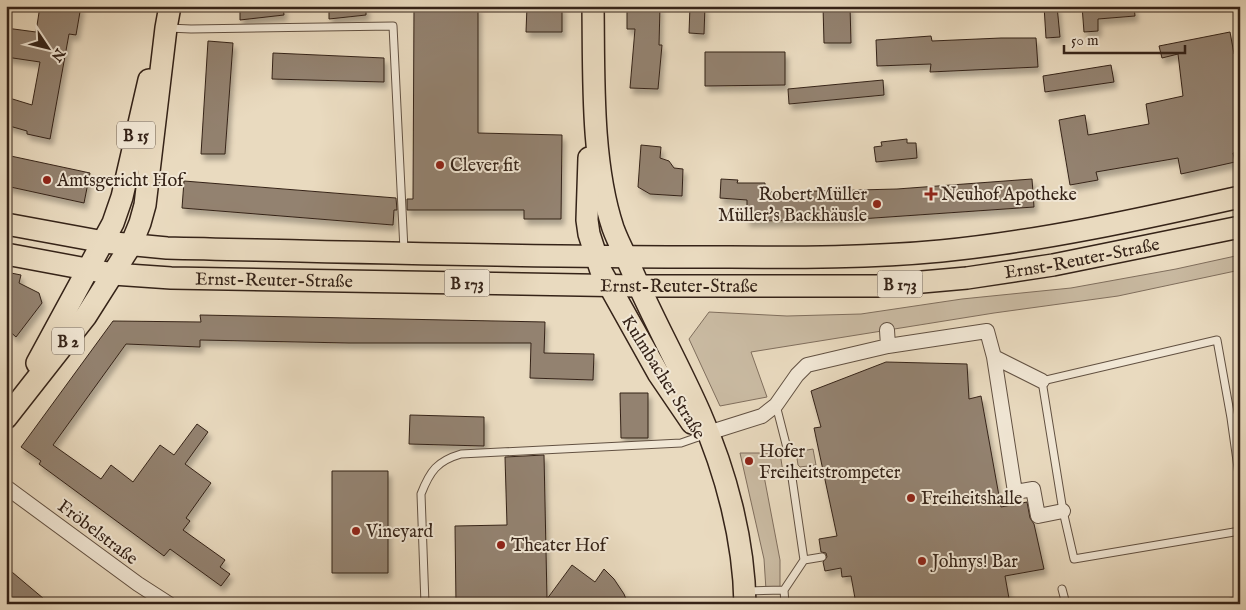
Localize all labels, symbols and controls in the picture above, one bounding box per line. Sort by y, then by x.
north arrow [22,22,72,72]
scale bar [1064,22,1185,54]
text: 50 m [1071,31,1099,50]
text: N [47,44,69,65]
road number: B 15 [117,122,155,148]
place label: Clever fit [450,155,519,178]
marker: Clever fit [434,159,446,171]
place label: Amtsgericht Hof [56,170,187,193]
marker: Amtsgericht Hof [41,174,53,186]
place label: Robert Müller Müller's Backhäusle [718,184,867,228]
place label: Neuhof Apotheke [941,184,1077,207]
marker: Neuhof Apotheke [925,188,937,200]
marker: Robert Müller Müller's Backhäusle [871,198,883,210]
street label: Ernst-Reuter-Straße [1003,234,1162,285]
street label: Ernst-Reuter-Straße [195,268,353,294]
road number: B 173 [444,270,490,296]
road number: B 173 [878,270,922,298]
street label: Ernst-Reuter-Straße [600,275,758,299]
street label: Kulmbacher Straße [615,312,710,444]
road number: B 2 [52,328,84,354]
place label: Hofer Freiheitstrompeter [759,441,901,485]
marker: Hofer Freiheitstrompeter [743,455,755,467]
place label: Freiheitshalle [921,488,1022,511]
marker: Freiheitshalle [905,492,917,504]
street label: Fröbelstraße [52,495,142,571]
place label: Vineyard [365,521,434,544]
marker: Vineyard [350,525,362,537]
place label: Theater Hof [511,535,610,558]
marker: Theater Hof [495,539,507,551]
place label: Johnys! Bar [930,551,1018,574]
marker: Johnys! Bar [916,555,928,567]

